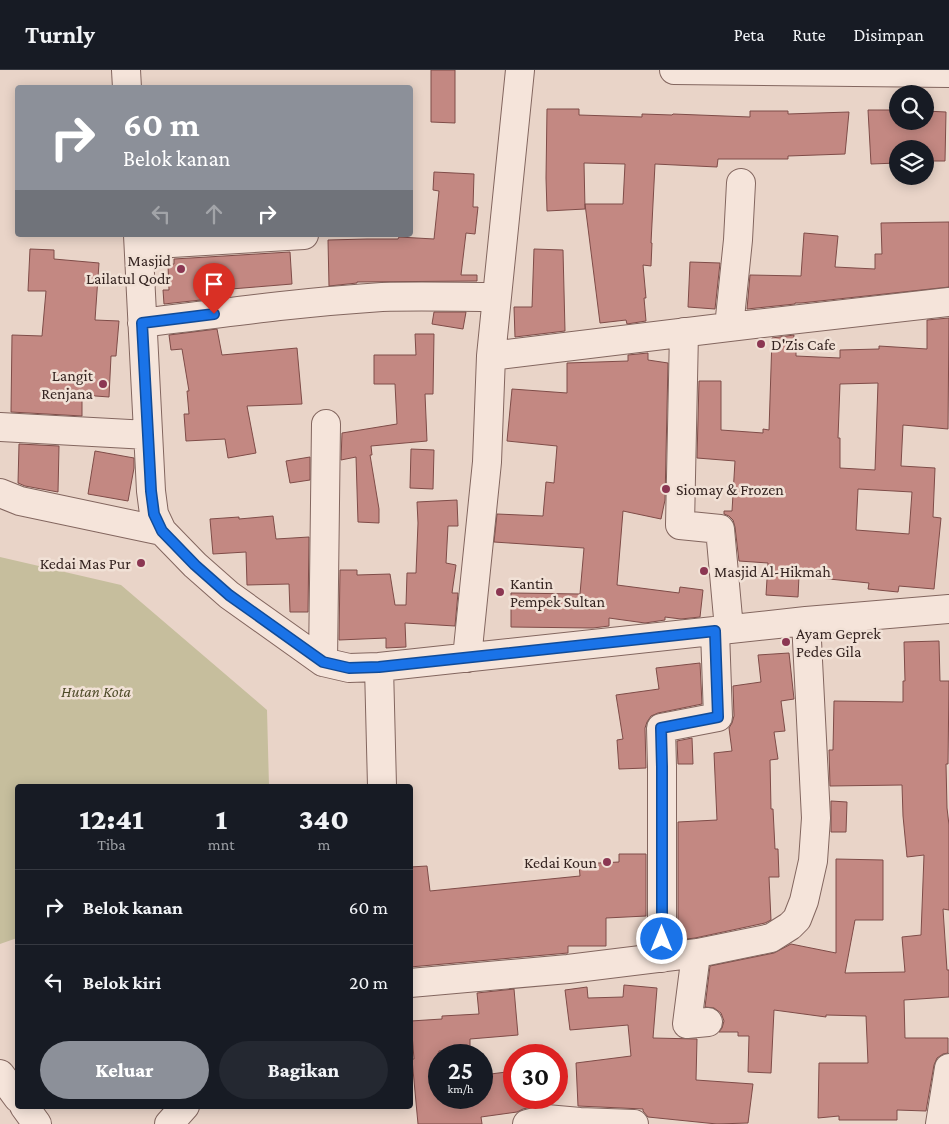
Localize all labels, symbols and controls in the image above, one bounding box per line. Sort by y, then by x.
text: Turnly [25,21,95,48]
text: Peta [734,25,765,45]
text: Rute [793,25,826,45]
text: Disimpan [854,25,924,45]
map controls [889,85,934,185]
button: search [889,85,934,130]
icon: right [40,105,105,170]
text: 60 m [123,105,200,144]
button: layers [889,140,934,185]
text: Belok kanan [123,146,230,171]
icon: left [147,200,175,228]
icon: ahead [200,200,228,228]
icon: right [253,200,281,228]
place label: Masjid Lailatul Qodr [86,252,172,287]
marker: Masjid Lailatul Qodr [175,263,187,275]
pin [193,263,235,314]
icon: arrive [200,270,228,298]
place label: D'Zis Cafe [771,336,836,353]
marker: D'Zis Cafe [755,338,767,350]
place label: Langit Renjana [41,367,94,403]
marker: Langit Renjana [97,378,109,390]
place label: Siomay & Frozen [676,481,784,499]
marker: Siomay & Frozen [660,483,672,495]
place label: Kedai Mas Pur [40,555,131,572]
marker: Kedai Mas Pur [135,557,147,569]
place label: Masjid Al-Hikmah [714,563,831,581]
marker: Masjid Al-Hikmah [698,565,710,577]
place label: Kantin Pempek Sultan [510,575,605,611]
marker: Kantin Pempek Sultan [494,586,506,598]
place label: Ayam Geprek Pedes Gila [796,625,881,660]
marker: Ayam Geprek Pedes Gila [780,636,792,648]
park label: Hutan Kota [61,683,131,700]
text: 12:41 [79,802,144,835]
text: 1 [215,802,227,835]
text: 340 [299,802,349,835]
text: Tiba [97,836,126,853]
text: mnt [208,836,235,853]
text: m [317,836,330,853]
place label: Kedai Koun [524,854,597,871]
marker: Kedai Koun [601,856,613,868]
icon: right [40,893,68,921]
text: Belok kanan [83,897,183,918]
text: 60 m [349,897,388,918]
position arrow [635,912,687,964]
icon: left [40,968,68,996]
text: Belok kiri [83,972,161,993]
text: 20 m [349,972,388,993]
button: Keluar [40,1041,209,1099]
button: Bagikan [219,1041,388,1099]
speed limit sign: 30 [503,1044,568,1109]
text: 25 [448,1057,473,1084]
text: km/h [448,1082,473,1096]

